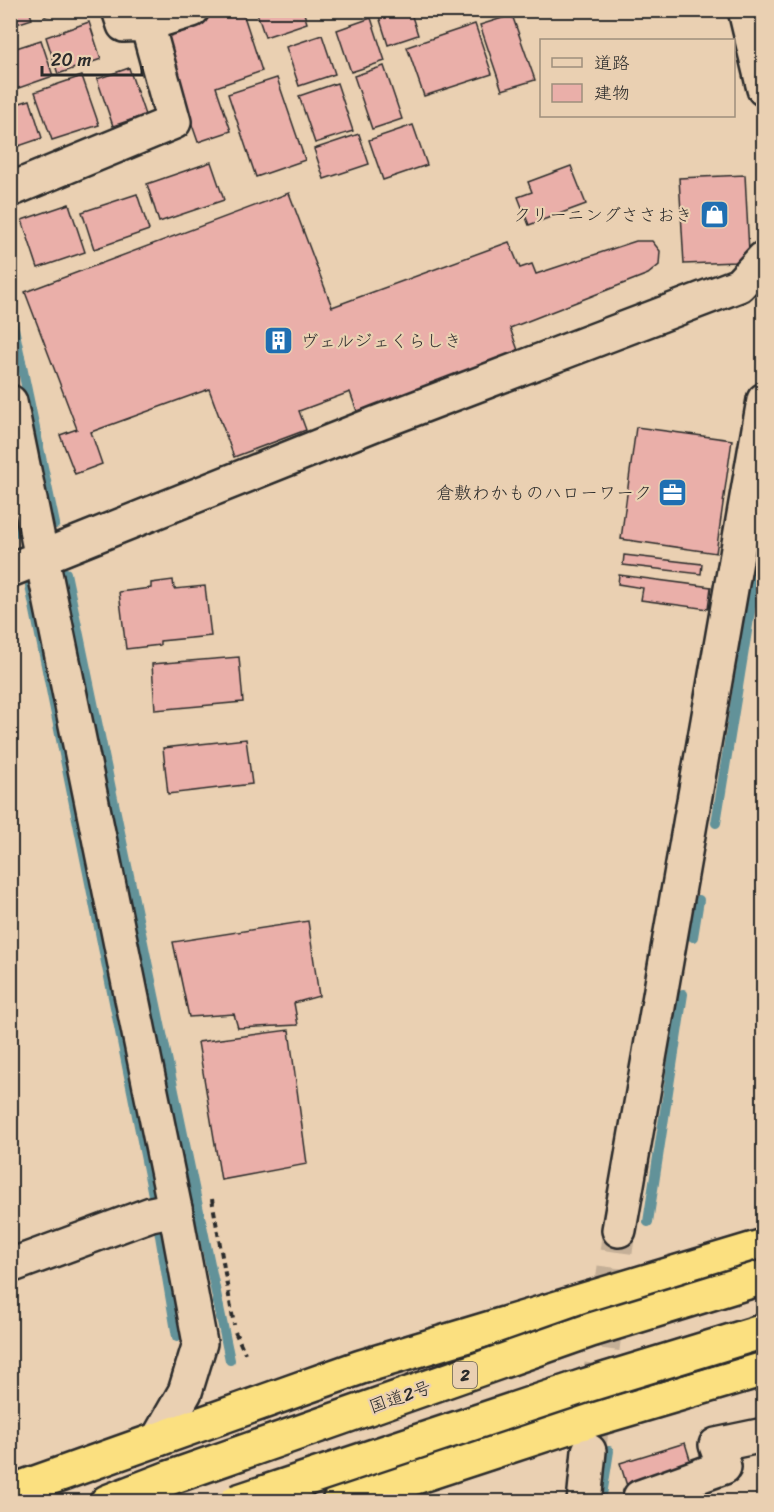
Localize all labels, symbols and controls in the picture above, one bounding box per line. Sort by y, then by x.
scale bar [42,39,142,77]
legend [540,39,735,117]
text: 20 m [51,44,91,76]
text: 道路 [594,47,630,79]
text: 建物 [594,77,630,109]
place label: クリーニングささおき [513,199,693,231]
shop icon: クリーニングささおき [698,199,730,231]
building icon: ヴェルジェくらしき [263,325,295,357]
place label: ヴェルジェくらしき [300,325,462,357]
place label: 倉敷わかものハローワーク [436,477,652,509]
office icon: 倉敷わかものハローワーク [657,477,689,509]
road number: 2 [453,1362,477,1388]
street label: 国道2号 [364,1371,436,1423]

